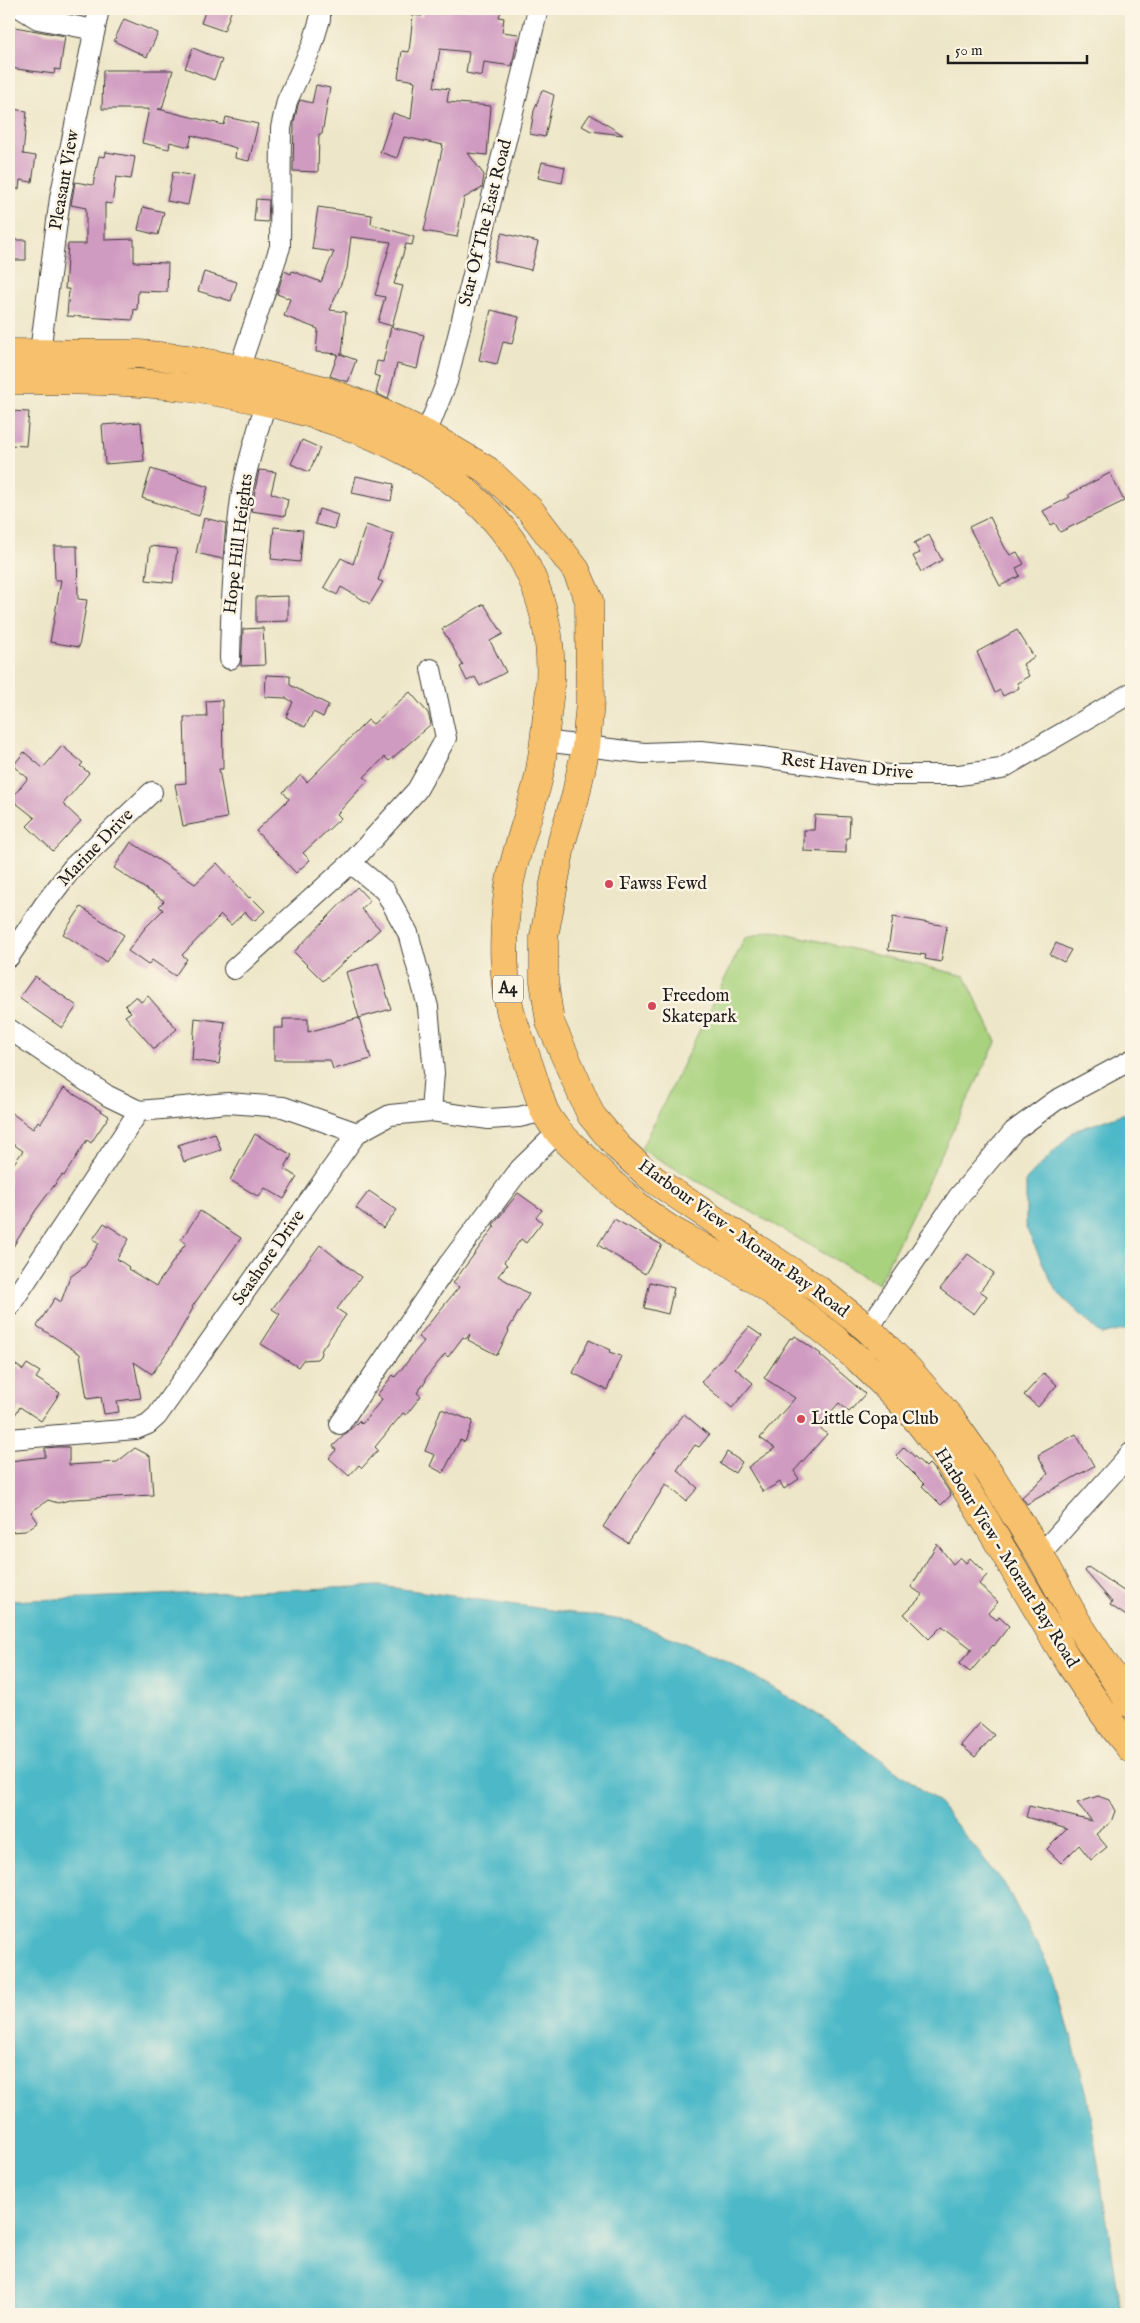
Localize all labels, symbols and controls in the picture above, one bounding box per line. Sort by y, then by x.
scale bar [948,32,1086,64]
text: 50 m [955,41,983,60]
street label: Pleasant View [45,127,85,232]
street label: Star Of The East Road [454,137,518,309]
street label: Hope Hill Heights [219,473,259,615]
street label: Rest Haven Drive [780,749,914,785]
street label: Marine Drive [53,804,139,892]
place label: Fawss Fewd [619,873,707,896]
marker: Fawss Fewd [603,878,615,890]
road number: A4 [493,976,523,1002]
place label: Freedom Skatepark [662,985,737,1029]
marker: Freedom Skatepark [646,1000,658,1012]
street label: Harbour View - Morant Bay Road [633,1155,853,1324]
street label: Seashore Drive [228,1206,310,1310]
place label: Little Copa Club [811,1408,939,1431]
marker: Little Copa Club [795,1413,807,1425]
street label: Harbour View - Morant Bay Road [929,1444,1084,1673]

